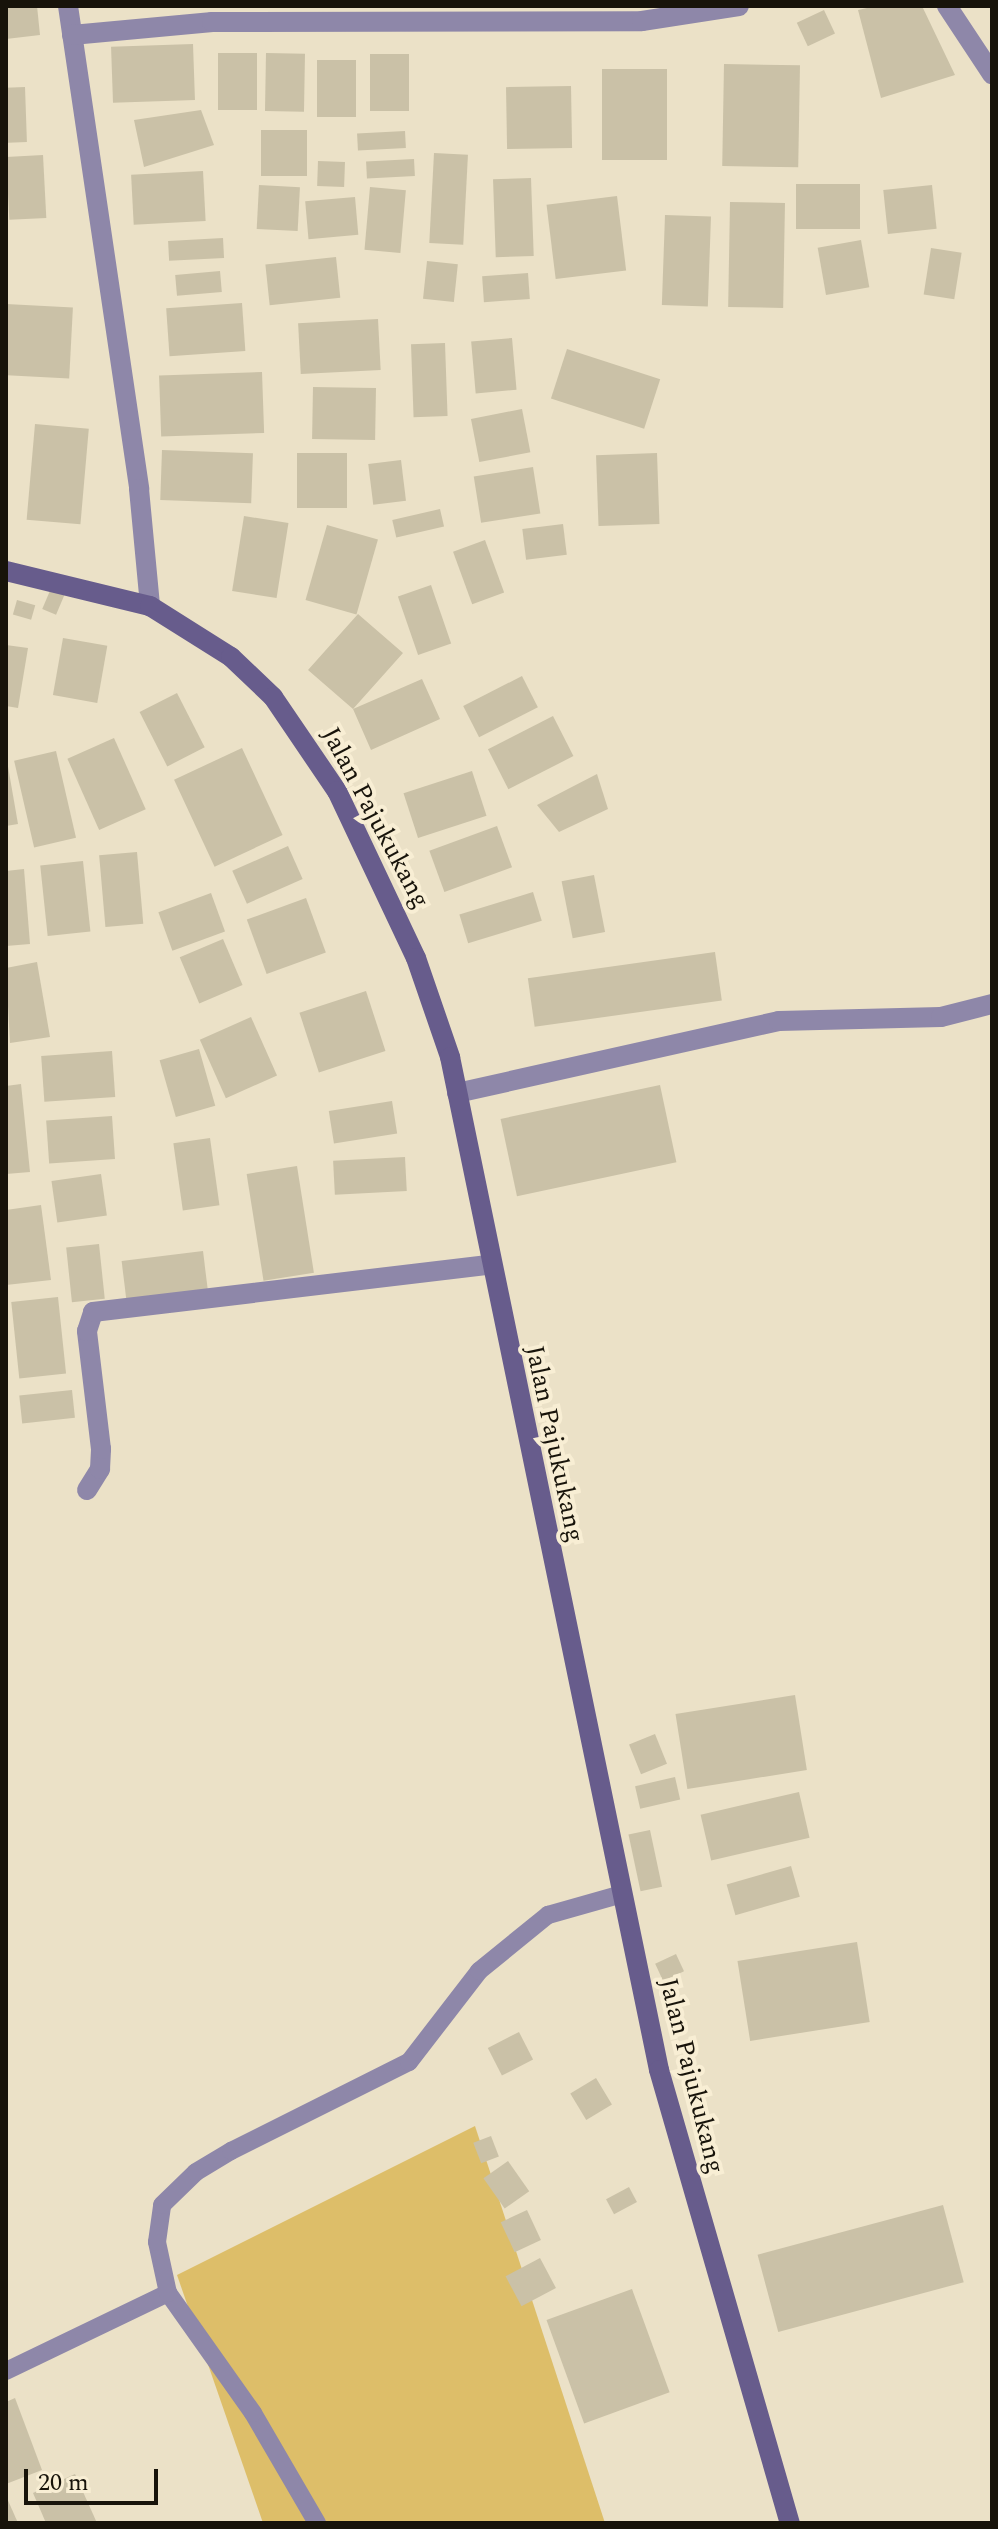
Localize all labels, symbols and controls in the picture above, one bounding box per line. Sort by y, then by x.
street label: Jalan Pajukukang [314,722,436,914]
street label: Jalan Pajukukang [518,1343,590,1545]
street label: Jalan Pajukukang [652,1975,730,2177]
scale bar [28,2453,162,2503]
text: 20 m [38,2465,89,2501]

